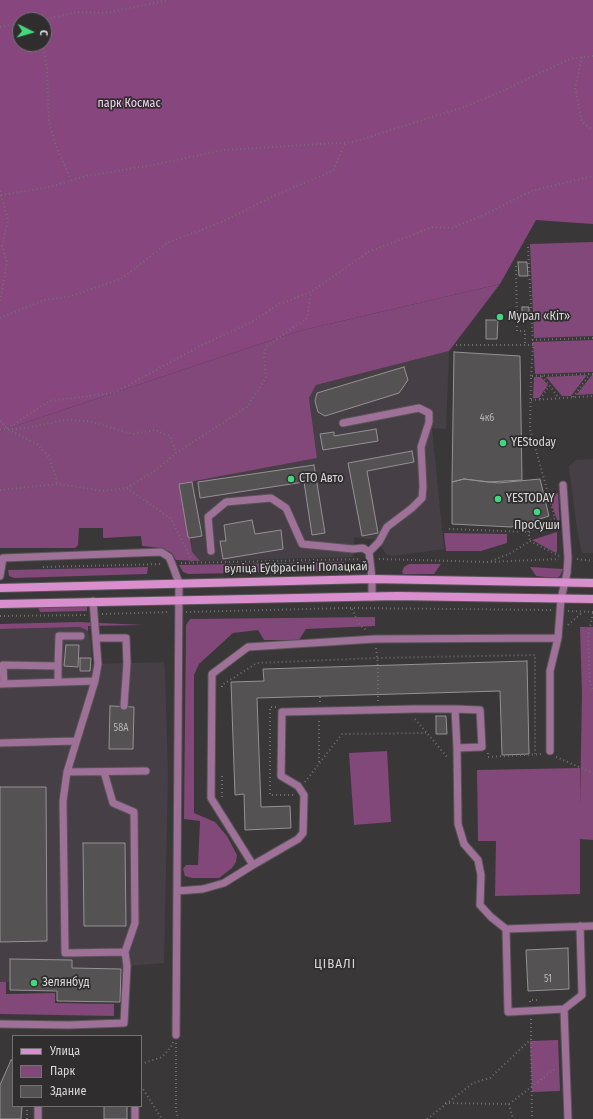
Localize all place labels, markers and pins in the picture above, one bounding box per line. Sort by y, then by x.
place label: Мурал «Кіт» [508,310,570,324]
marker: Мурал «Кіт» [495,312,505,322]
place label: YEStoday [511,436,556,450]
marker: YEStoday [498,438,508,448]
place label: СТО Авто [299,472,343,486]
marker: СТО Авто [286,474,296,484]
place label: YESTODAY [506,492,554,506]
marker: YESTODAY [493,494,503,504]
marker: ПроСуши [532,507,542,517]
place label: ПроСуши [514,519,560,533]
place label: Зелянбуд [42,976,89,990]
marker: Зелянбуд [29,978,39,988]

